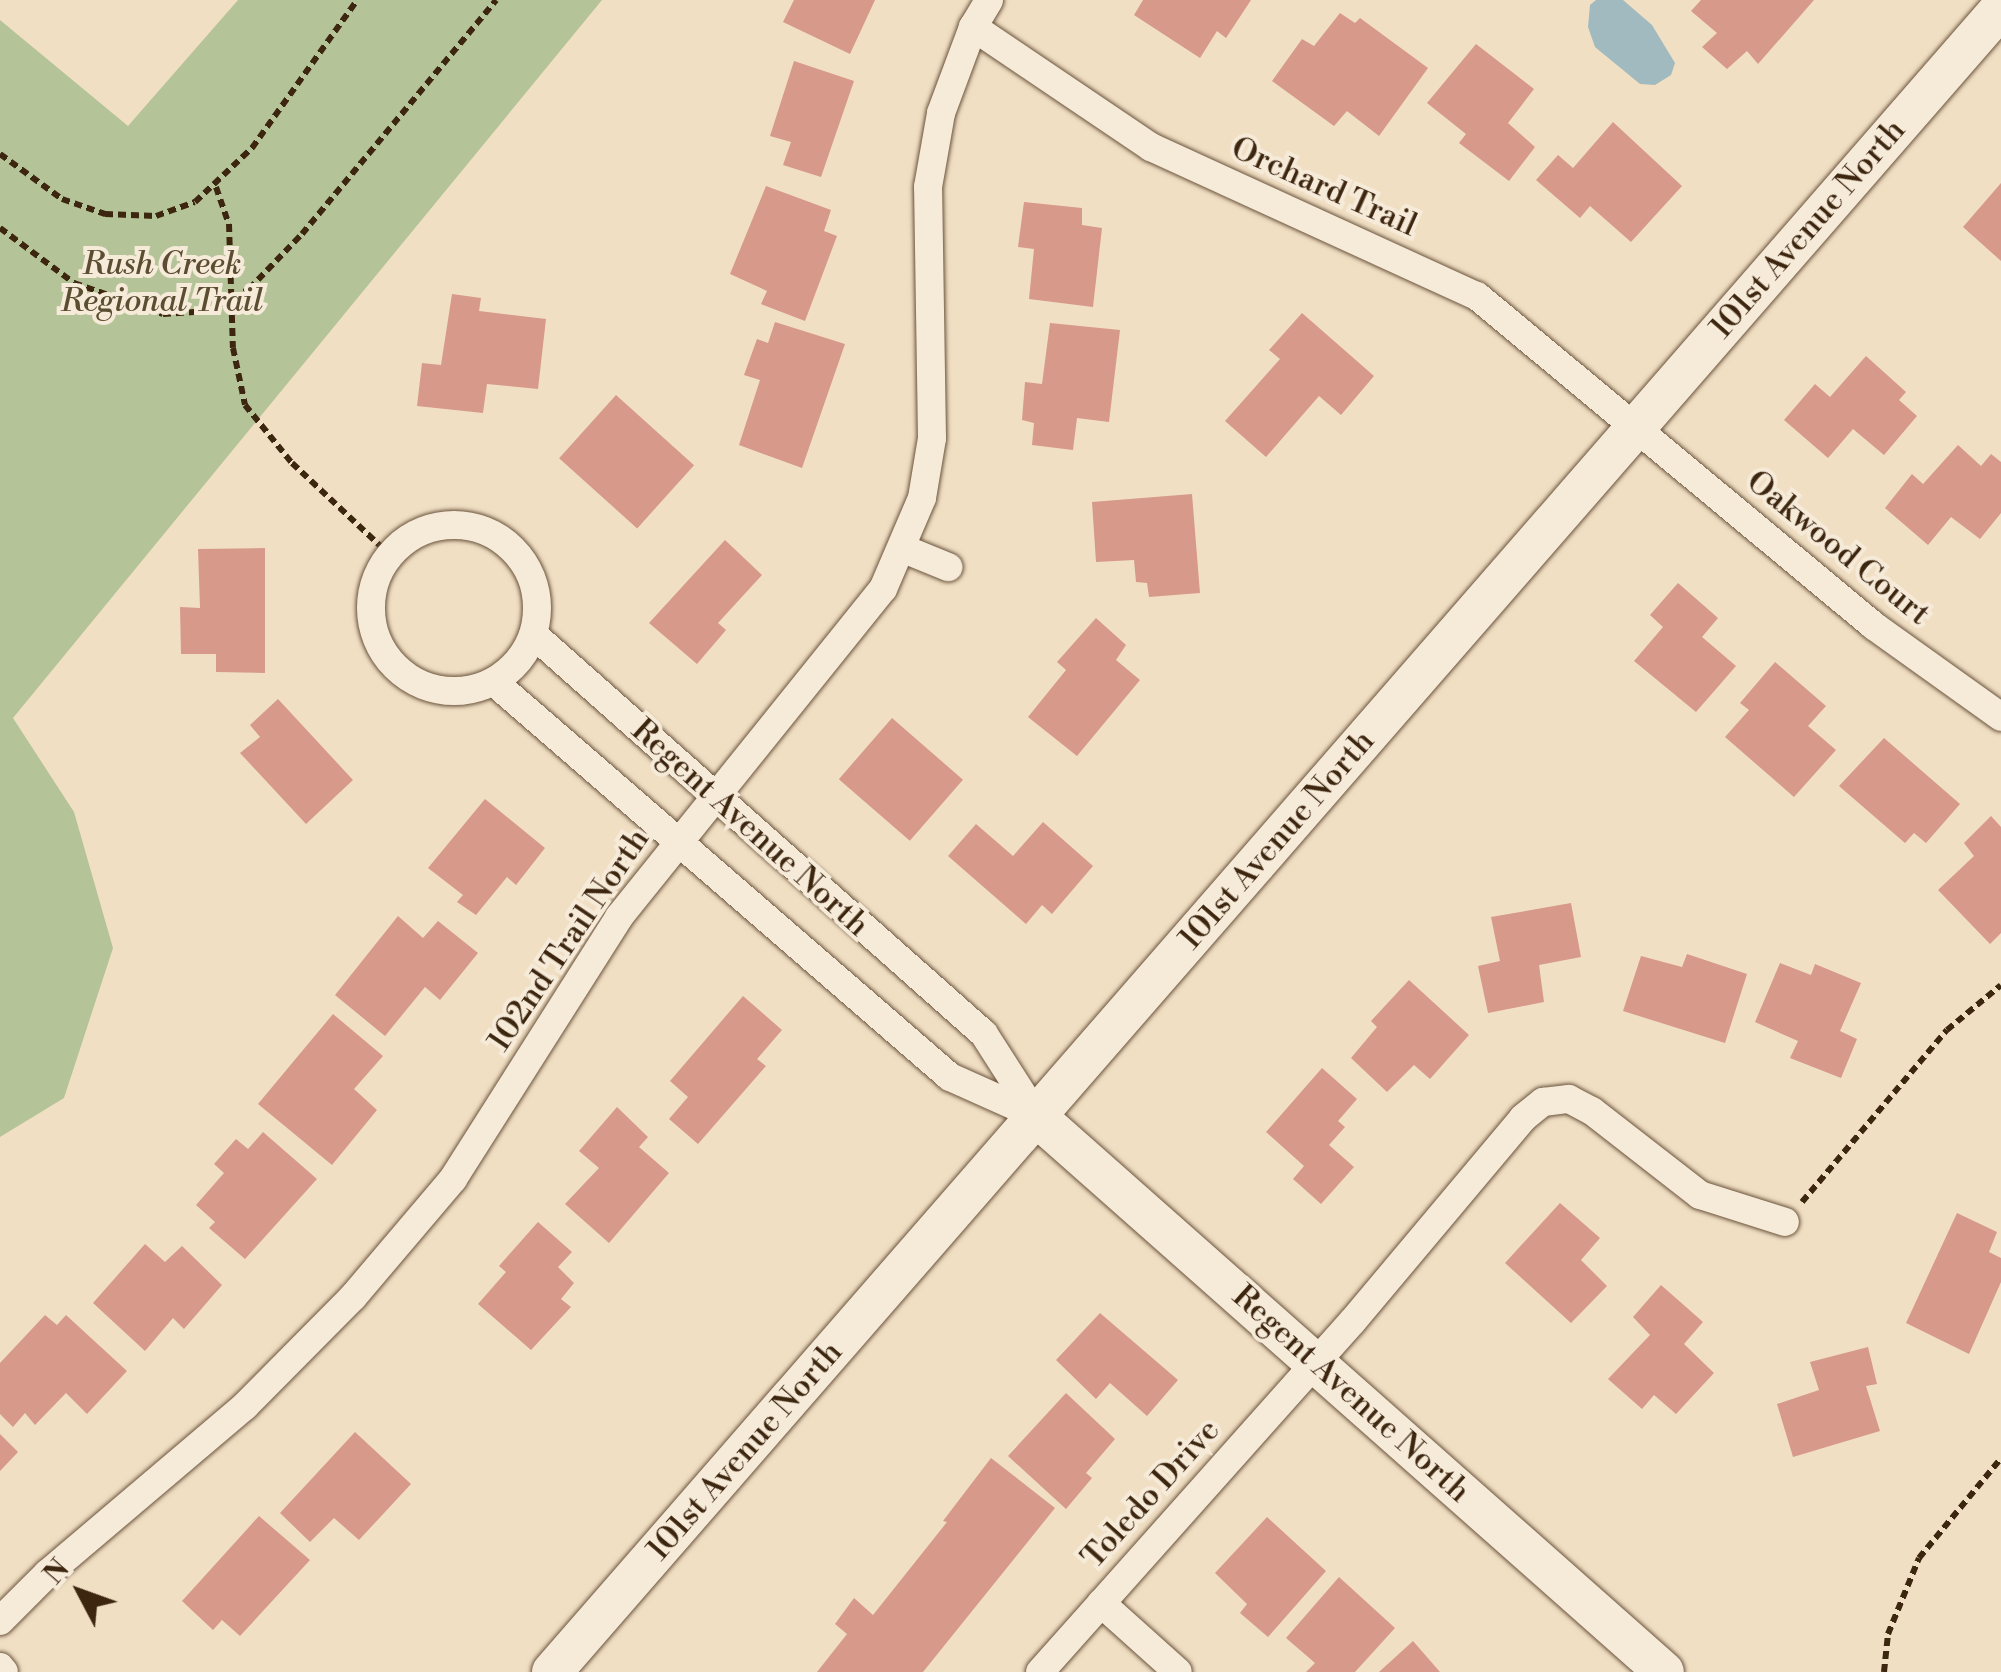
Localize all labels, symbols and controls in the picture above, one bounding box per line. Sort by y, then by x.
street label: 101st Avenue North [1702,112,1914,346]
street label: Orchard Trail [1225,129,1423,245]
park label: Rush Creek Regional Trail [61,246,263,321]
street label: Oakwood Court [1739,462,1937,634]
street label: Regent Avenue North [623,711,877,945]
street label: 101st Avenue North [1171,723,1383,957]
street label: 102nd Trail North [480,821,658,1059]
street label: Regent Avenue North [1224,1277,1478,1511]
street label: 101st Avenue North [639,1334,851,1568]
street label: Toledo Drive [1074,1411,1228,1577]
north arrow [30,1542,130,1642]
text: N [37,1552,77,1592]

